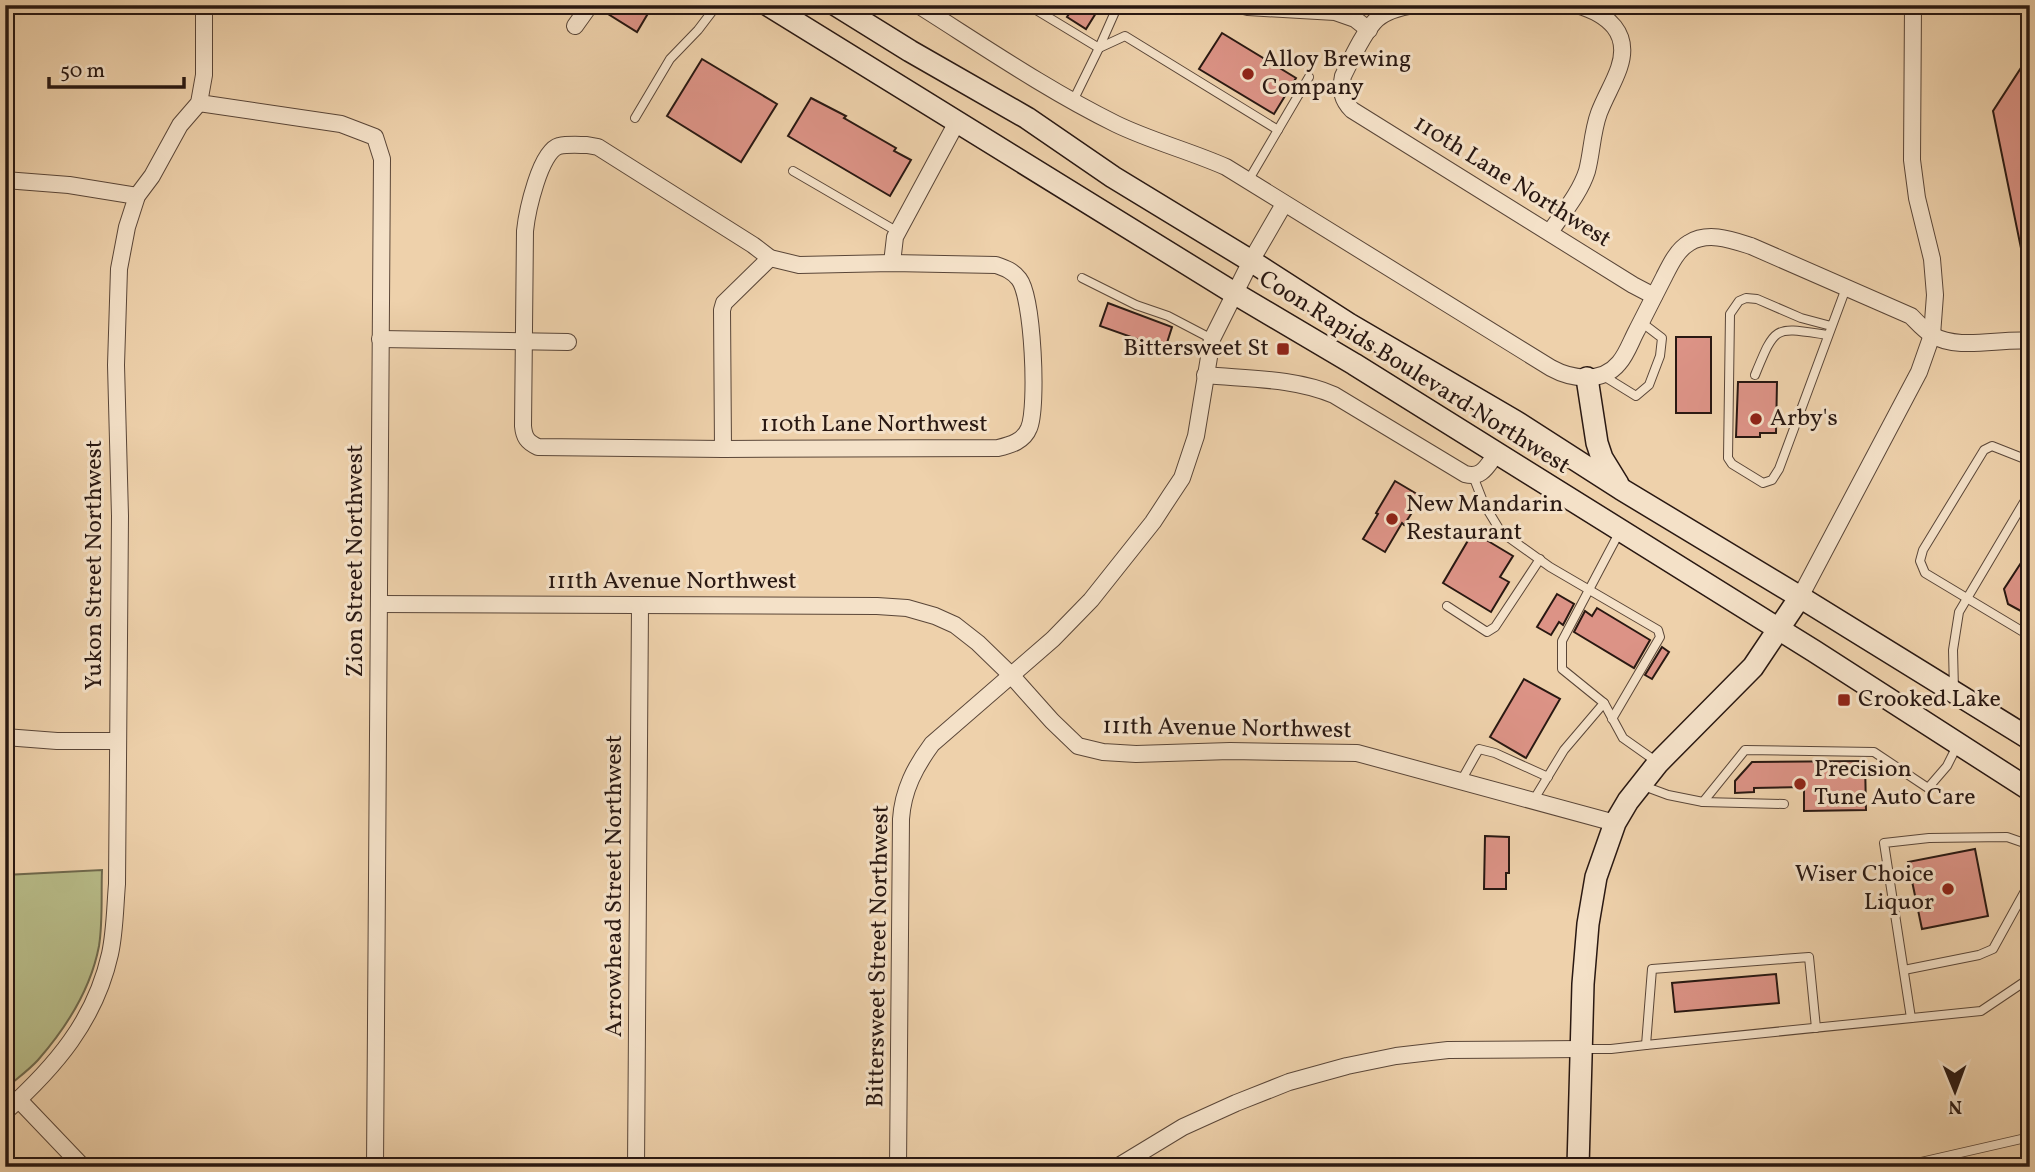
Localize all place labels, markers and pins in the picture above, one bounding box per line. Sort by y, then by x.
place label: Alloy Brewing Company [1262,43,1411,105]
marker: Alloy Brewing Company [1240,66,1256,82]
place label: Bittersweet St [1123,332,1269,366]
marker: Bittersweet St [1275,341,1291,357]
place label: Arby's [1770,402,1838,436]
marker: Arby's [1748,411,1764,427]
place label: New Mandarin Restaurant [1406,488,1563,550]
marker: New Mandarin Restaurant [1384,511,1400,527]
place label: Crooked Lake [1858,683,2001,717]
marker: Crooked Lake [1836,692,1852,708]
place label: Precision Tune Auto Care [1814,753,1976,815]
marker: Precision Tune Auto Care [1792,776,1808,792]
place label: Wiser Choice Liquor [1795,858,1934,920]
marker: Wiser Choice Liquor [1940,881,1956,897]

